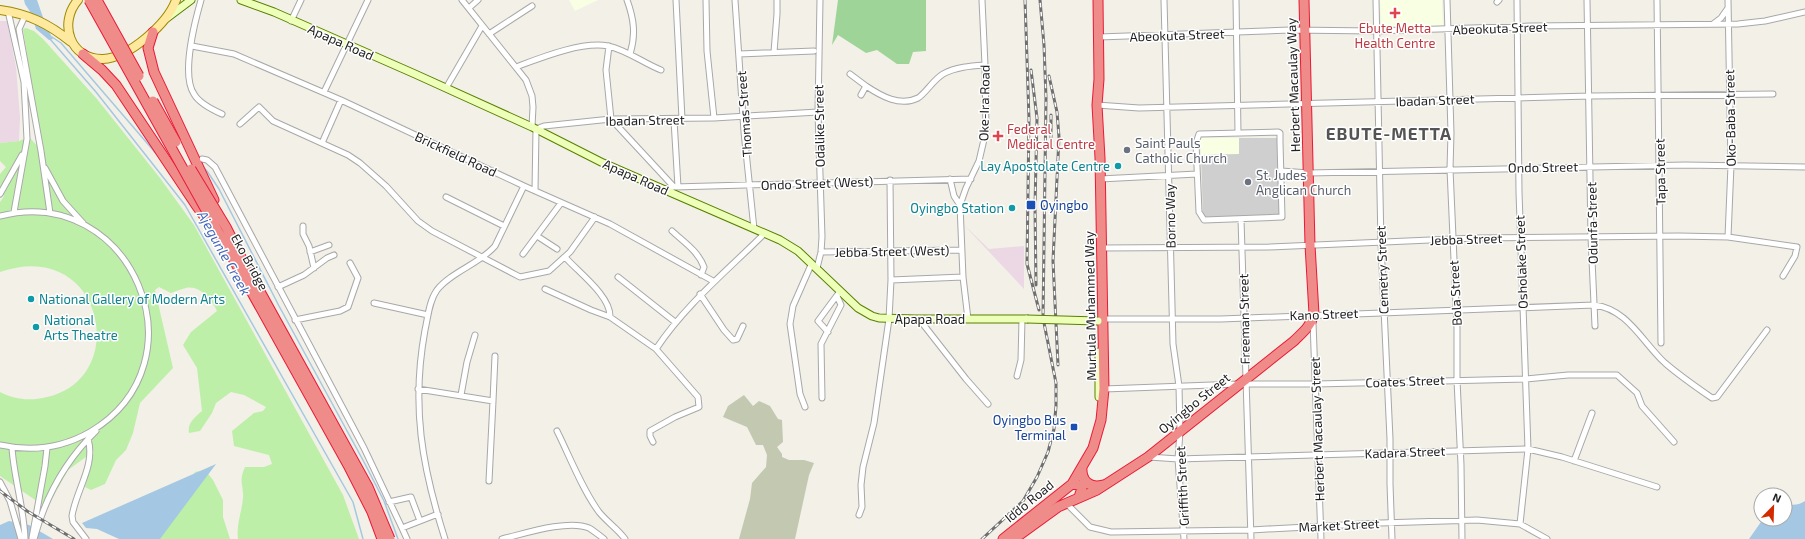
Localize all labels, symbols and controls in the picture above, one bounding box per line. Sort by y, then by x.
marker: Ebute Metta Health Centre [1389,7,1401,19]
street label: Herbert Macaulay Way [1283,18,1303,152]
street label: Abeokuta Street [1452,18,1548,38]
street label: Apapa Road [306,20,376,64]
place label: Ebute Metta Health Centre [1355,20,1435,51]
street label: Abeokuta Street [1129,25,1225,45]
street label: Oke-Ira Road [975,65,993,141]
street label: Oko-Baba Street [1721,69,1739,167]
street label: Thomas Street [733,70,755,158]
street label: Odalike Street [810,84,828,168]
street label: Ibadan Street [1395,91,1475,109]
street label: Ibadan Street [605,111,685,129]
place label: Federal Medical Centre [1007,121,1095,152]
district label: EBUTE-METTA [1326,123,1452,143]
street label: Brickfield Road [413,128,499,180]
marker: Federal Medical Centre [992,130,1004,142]
place label: Saint Pauls Catholic Church [1135,135,1227,166]
street label: Tapa Street [1651,138,1669,206]
marker: Saint Pauls Catholic Church [1122,145,1132,155]
street label: Apapa Road [601,155,671,199]
place label: Lay Apostolate Centre [980,158,1110,174]
street label: Ondo Street [1508,158,1578,176]
marker: Lay Apostolate Centre [1113,161,1123,171]
place label: St. Judes Anglican Church [1256,167,1351,198]
street label: Ondo Street (West) [760,173,874,193]
marker: St. Judes Anglican Church [1243,177,1253,187]
street label: Odunfa Street [1583,182,1601,264]
street label: Borno Way [1161,183,1179,248]
place label: Oyingbo [1040,197,1088,213]
marker: Oyingbo [1025,199,1037,211]
place label: Oyingbo Station [910,200,1004,216]
marker: Oyingbo Station [1007,203,1017,213]
water label: Ajegunle Creek [194,207,255,298]
street label: Osholake Street [1511,215,1531,309]
street label: Cemetry Street [1372,225,1392,315]
street label: Jebba Street [1430,230,1502,248]
street label: Eko Bridge [228,231,272,293]
street label: Murtula Muhammed Way [1081,231,1099,381]
street label: Jebba Street (West) [834,242,950,260]
street label: Bola Street [1445,260,1465,326]
street label: Freeman Street [1235,273,1253,365]
place label: National Gallery of Modern Arts [39,291,225,307]
marker: National Gallery of Modern Arts [26,294,36,304]
street label: Kano Street [1289,305,1359,323]
street label: Apapa Road [895,311,965,327]
place label: National Arts Theatre [44,312,118,343]
marker: National Arts Theatre [31,322,41,332]
street label: Herbert Macaulay Street [1306,357,1328,501]
street label: Oyingbo Street [1155,369,1233,437]
street label: Coates Street [1365,372,1445,390]
place label: Oyingbo Bus Terminal [993,412,1066,443]
marker: Oyingbo Bus Terminal [1069,422,1079,432]
street label: Kadara Street [1364,443,1446,461]
street label: Griffith Street [1172,445,1192,526]
street label: Iddo Road [1001,476,1057,526]
north arrow [1753,487,1793,527]
text: N [1771,490,1783,505]
street label: Market Street [1298,515,1380,535]

